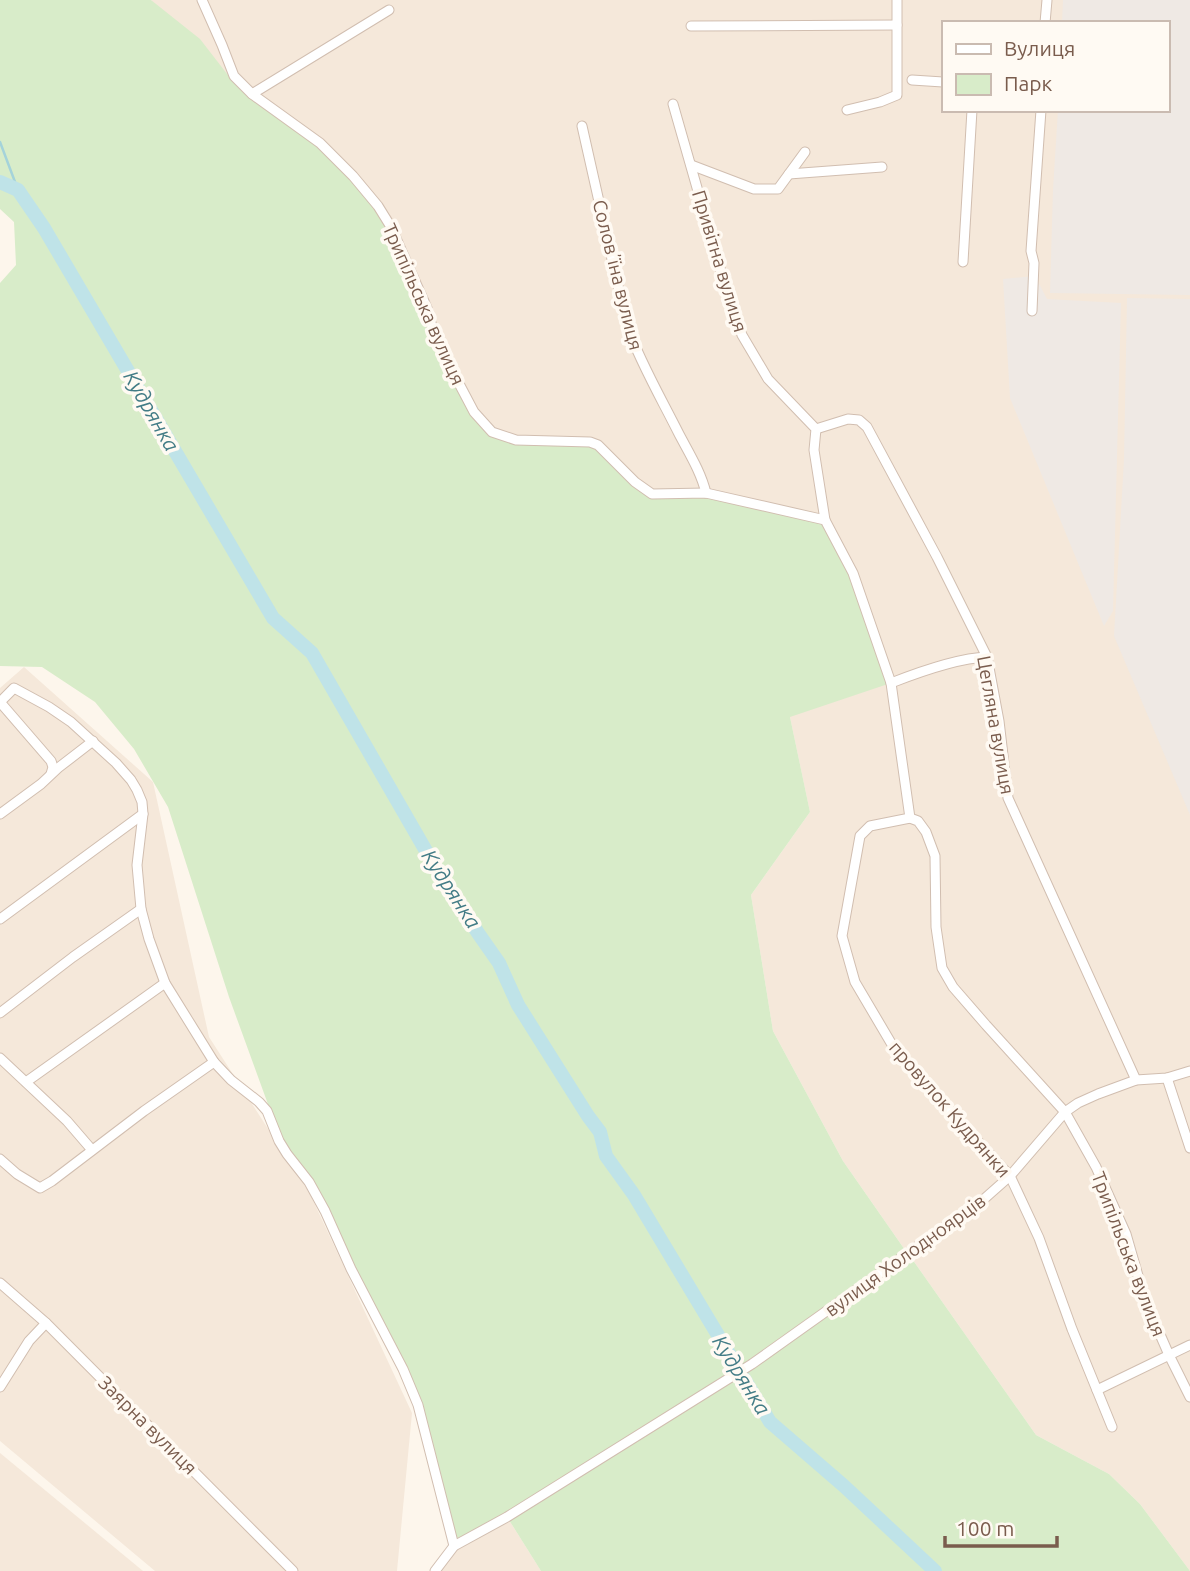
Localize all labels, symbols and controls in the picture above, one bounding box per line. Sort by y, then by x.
legend [942,21,1169,112]
text: Вулиця [1004,36,1075,60]
text: Парк [1004,71,1053,95]
street label: Привітна вулиця [688,187,752,335]
street label: Соловʼїна вулиця [589,197,647,353]
street label: Трипільська вулиця [378,220,470,388]
water label: Кудрянка [119,366,185,455]
street label: Цегляна вулиця [973,654,1019,796]
water label: Кудрянка [418,845,486,932]
street label: провулок Кудрянки [885,1036,1015,1182]
street label: Трипільська вулиця [1087,1169,1171,1339]
street label: вулиця Холодноярців [820,1189,990,1321]
water label: Кудрянка [708,1330,776,1419]
street label: Заярна вулиця [94,1371,202,1479]
scale bar [945,1504,1057,1548]
text: 100 m [956,1516,1014,1540]

